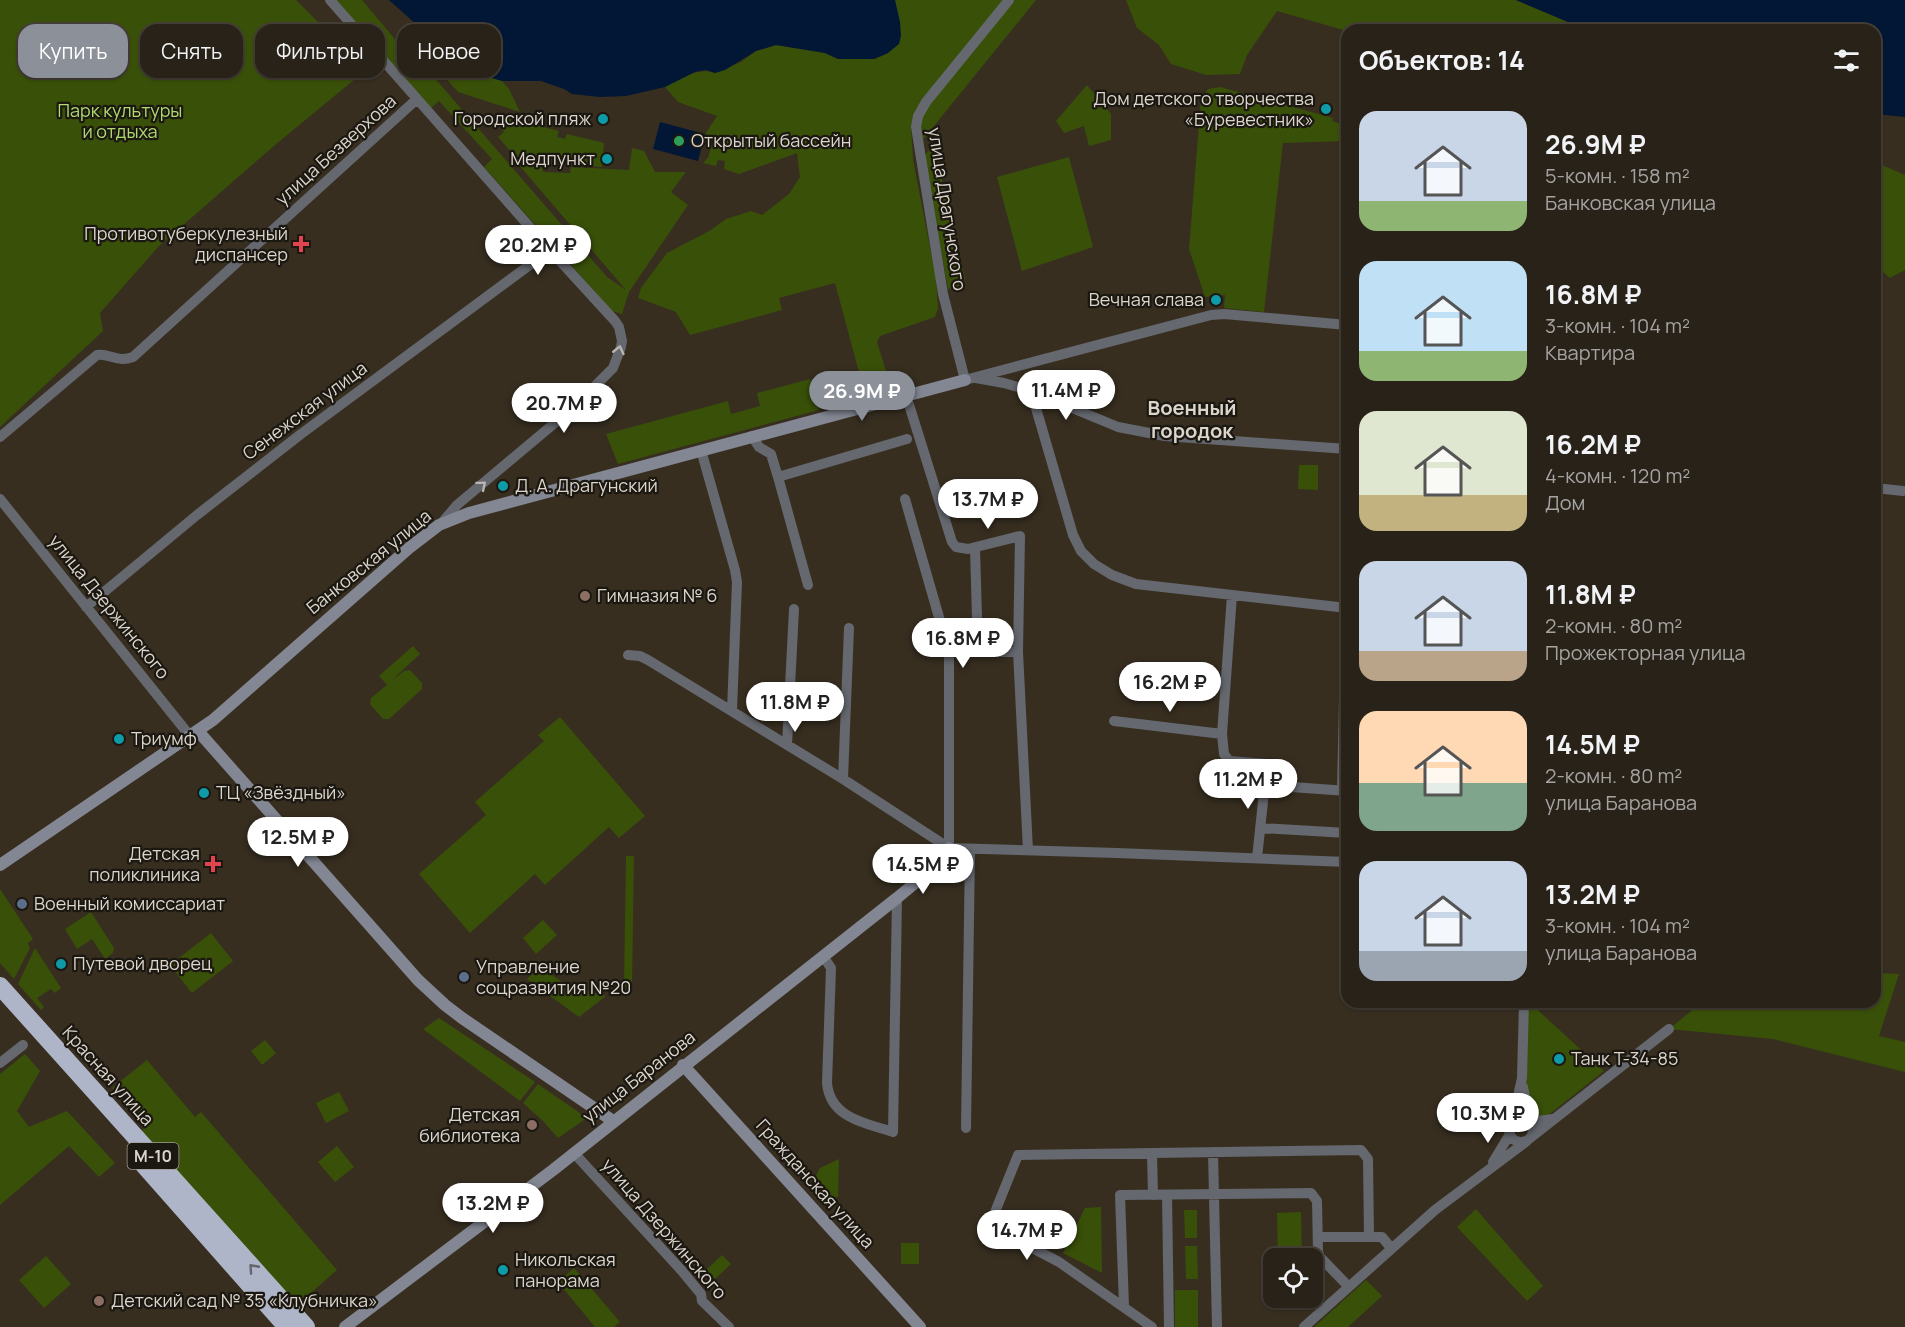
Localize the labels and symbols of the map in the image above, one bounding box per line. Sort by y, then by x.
place label: Дом детского творчества «Буревестник» [1093,86,1314,131]
street label: улица Безверхова [270,89,401,210]
park label: Парк культуры и отдыха [58,98,182,143]
marker: Дом детского творчества «Буревестник» [1319,102,1333,116]
place label: Городской пляж [454,106,591,130]
marker: Городской пляж [596,112,610,126]
street label: улица Драгунского [923,125,973,292]
place label: Открытый бассейн [691,128,851,152]
marker: Открытый бассейн [672,134,686,148]
place label: Медпункт [510,146,595,170]
marker: Медпункт [600,152,614,166]
place label: Противотуберкулезный диспансер [84,221,288,266]
pin: 20.2M ₽ [483,225,593,276]
marker: Противотуберкулезный диспансер [292,235,310,253]
place label: Вечная слава [1089,287,1204,311]
marker: Вечная слава [1209,293,1223,307]
one-way arrow [612,345,625,355]
street label: Сенежская улица [237,356,371,465]
pin: 11.4M ₽ [1011,370,1121,421]
pin: 26.9M ₽ [807,371,917,422]
pin: 20.7M ₽ [509,383,619,434]
district label: Военный городок [1148,394,1236,444]
place label: Д. А. Драгунский [515,473,658,497]
marker: Д. А. Драгунский [496,479,510,493]
pin: 13.7M ₽ [933,479,1043,530]
one-way arrow [475,481,486,492]
street label: Банковская улица [301,503,436,619]
street label: улица Дзержинского [44,529,176,684]
place label: Гимназия № 6 [597,583,717,607]
marker: Гимназия № 6 [578,589,592,603]
pin: 16.8M ₽ [908,618,1018,669]
pin: 16.2M ₽ [1115,662,1225,713]
pin: 11.8M ₽ [740,682,850,733]
place label: Триумф [131,726,197,750]
marker: Триумф [112,732,126,746]
pin: 11.2M ₽ [1193,759,1303,810]
place label: ТЦ «Звёздный» [216,780,346,804]
marker: ТЦ «Звёздный» [197,786,211,800]
pin: 12.5M ₽ [243,817,353,868]
place label: Детская поликлиника [89,841,200,886]
pin: 14.5M ₽ [868,844,978,895]
marker: Детская поликлиника [204,855,222,873]
place label: Военный комиссариат [34,891,225,915]
marker: Военный комиссариат [15,897,29,911]
place label: Путевой дворец [73,951,212,975]
place label: Управление соцразвития №20 [476,954,631,999]
marker: Путевой дворец [54,957,68,971]
marker: Управление соцразвития №20 [457,970,471,984]
street label: Красная улица [58,1020,160,1130]
street label: улица Баранова [577,1025,700,1128]
place label: Танк Т-34-85 [1571,1046,1678,1070]
marker: Танк Т-34-85 [1552,1052,1566,1066]
pin: 10.3M ₽ [1433,1093,1543,1144]
place label: Детская библиотека [419,1102,520,1147]
street label: Гражданская улица [751,1114,880,1253]
marker: Детская библиотека [525,1118,539,1132]
road number: М-10 [128,1143,178,1169]
street label: улица Дзержинского [597,1153,733,1304]
pin: 13.2M ₽ [438,1183,548,1234]
pin: 14.7M ₽ [972,1210,1082,1261]
place label: Никольская панорама [515,1247,616,1292]
marker: Никольская панорама [496,1263,510,1277]
one-way arrow [249,1264,260,1275]
place label: Детский сад № 35 «Клубничка» [111,1288,378,1312]
marker: Детский сад № 35 «Клубничка» [92,1294,106,1308]

